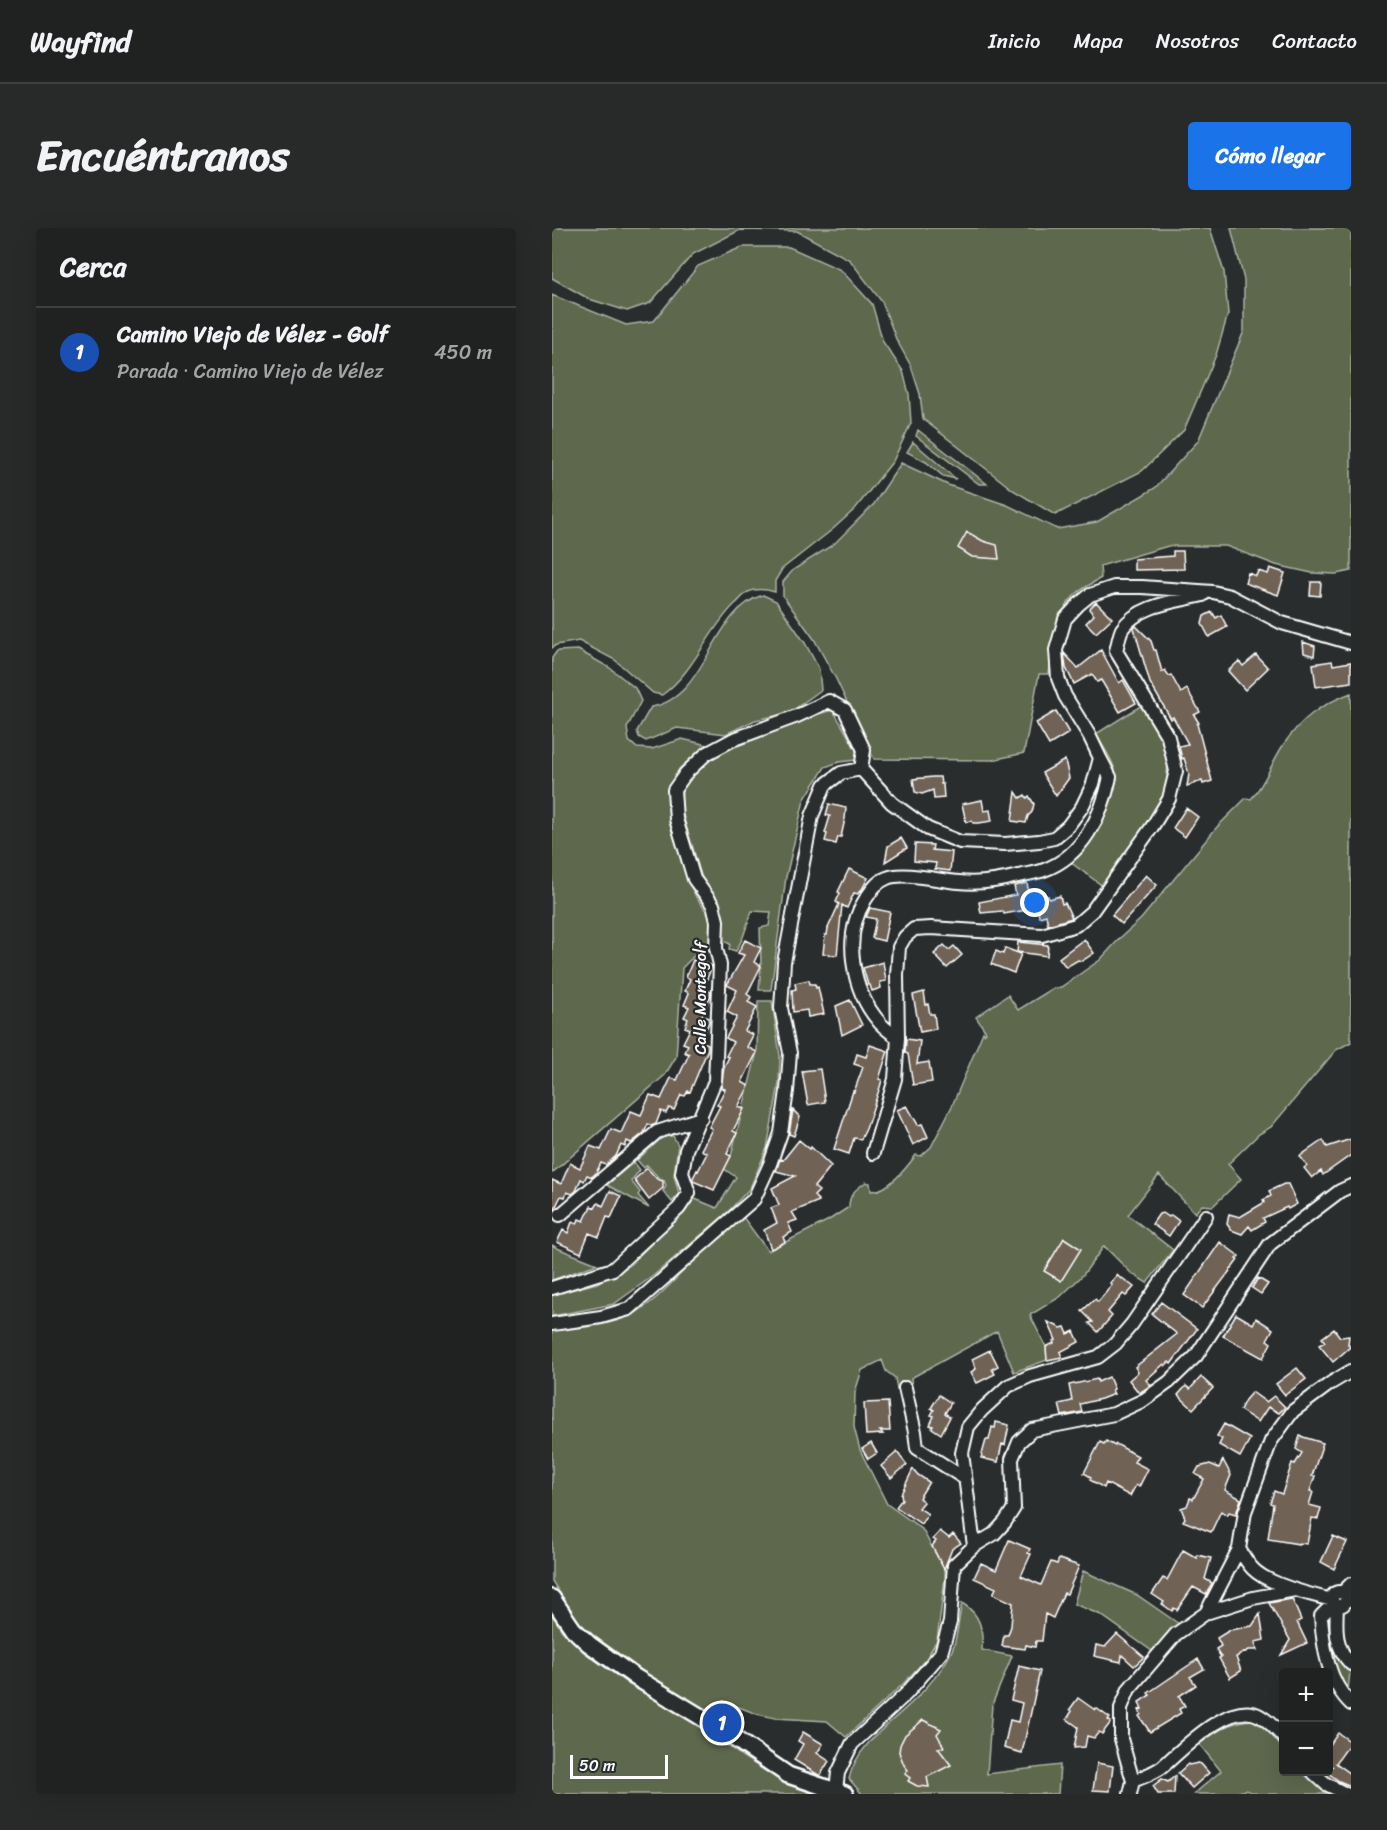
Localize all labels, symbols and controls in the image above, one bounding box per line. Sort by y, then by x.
text: Wayfind [30,17,131,66]
text: Inicio [988,22,1040,60]
text: Mapa [1073,22,1123,60]
text: Nosotros [1156,22,1239,60]
text: Contacto [1272,22,1357,60]
text: Encuéntranos [36,119,289,193]
button: Cómo llegar [1188,122,1351,190]
text: Cerca [60,244,126,290]
text: Camino Viejo de Vélez - Golf [117,315,388,354]
text: 1 [75,335,84,370]
text: 450 m [434,335,492,370]
text: Parada · Camino Viejo de Vélez [117,354,384,389]
your location [1020,888,1049,917]
street label: Calle Montegolf [686,940,715,1054]
map controls [1279,1668,1333,1776]
button: + [1279,1668,1333,1722]
pin: 1 [702,1700,742,1746]
button: − [1279,1722,1333,1776]
text: 50 m [579,1751,615,1780]
scale bar [570,1752,668,1780]

